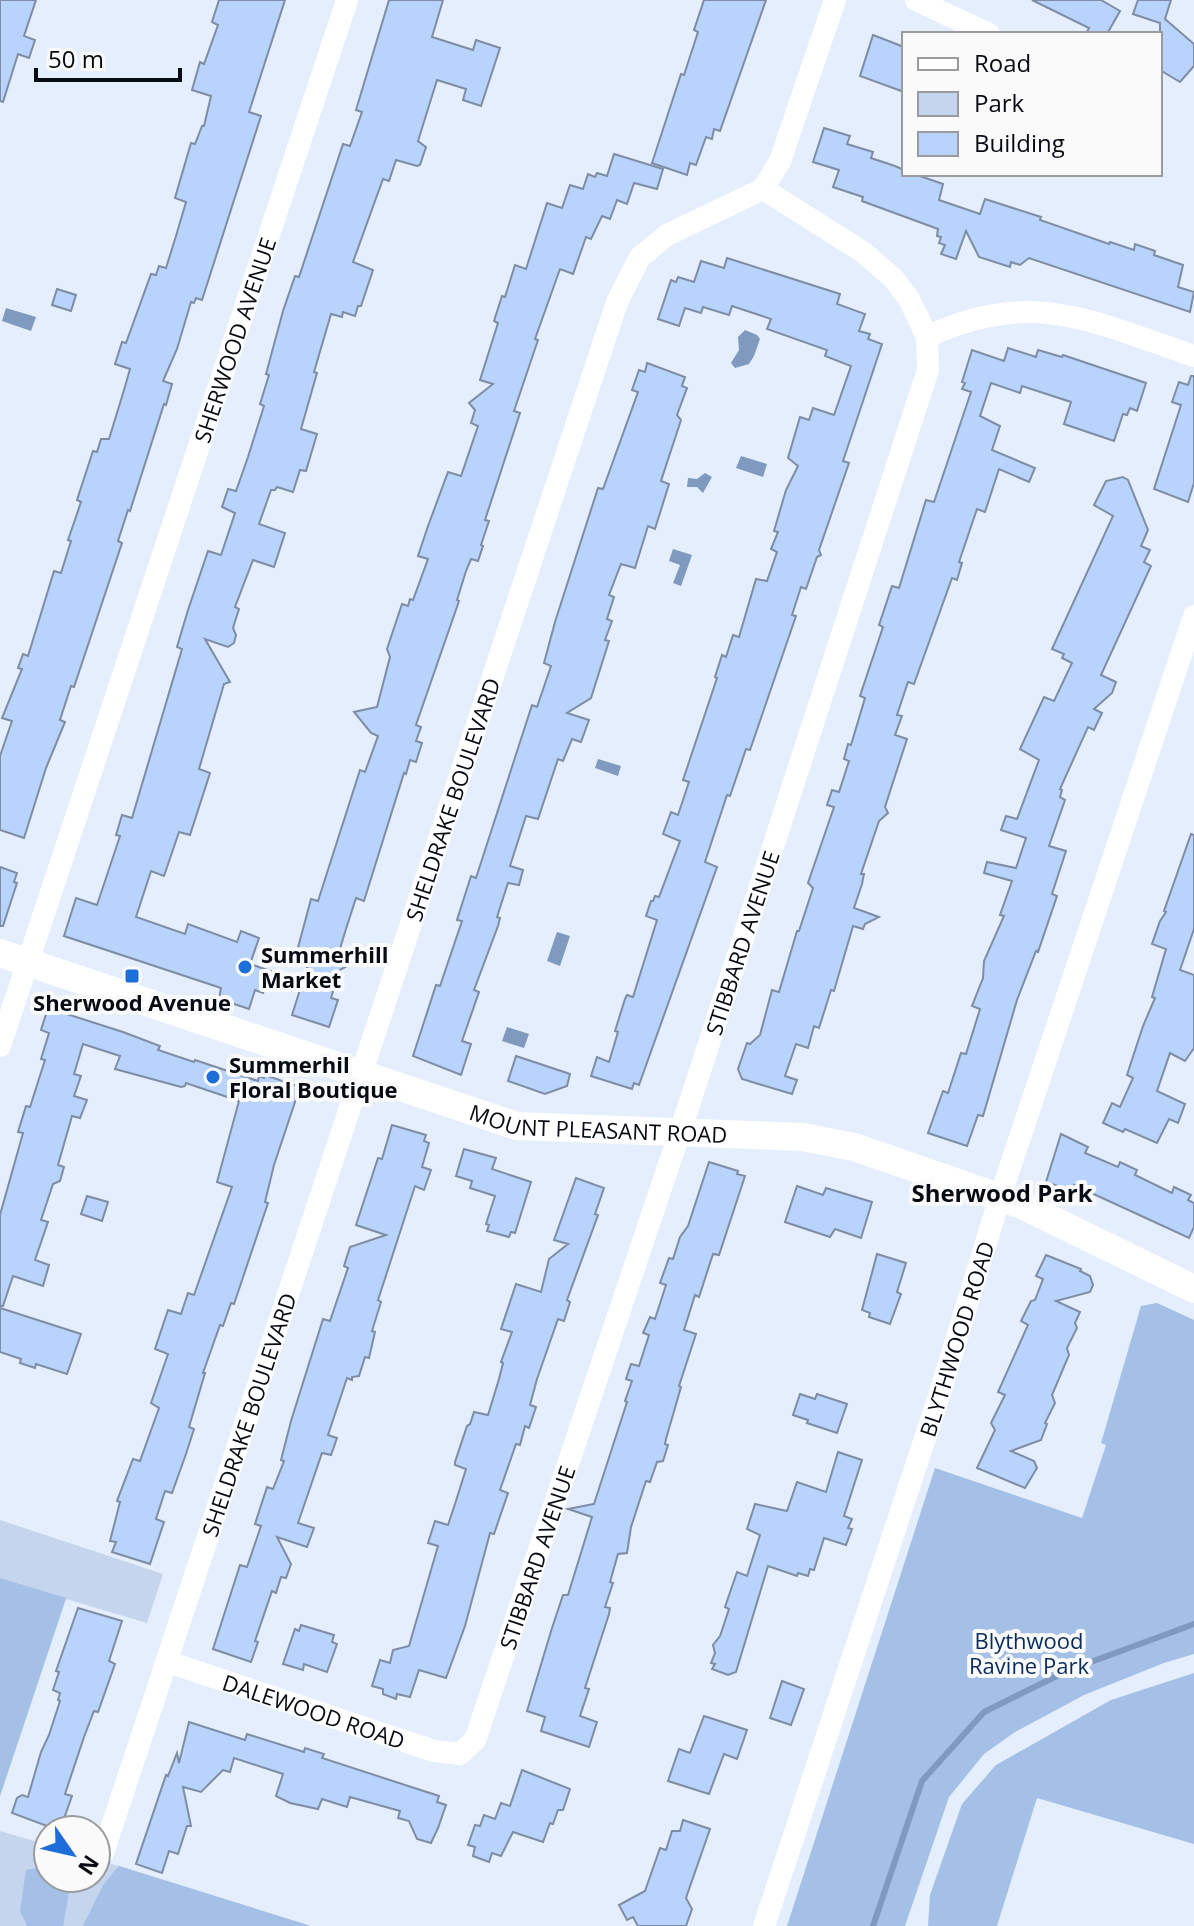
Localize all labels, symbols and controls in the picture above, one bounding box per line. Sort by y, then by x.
scale bar [36,32,180,82]
legend [902,32,1162,176]
text: 50 m [48,42,104,75]
text: Road [974,46,1031,79]
text: Park [974,86,1025,119]
text: Building [974,126,1065,159]
street label: SHERWOOD AVENUE [186,233,282,446]
street label: SHELDRAKE BOULEVARD [398,674,506,925]
street label: STIBBARD AVENUE [698,847,786,1039]
place label: Summerhill Market [261,939,388,994]
marker: Summerhill Market [236,958,254,976]
marker: Sherwood Avenue [123,967,141,985]
place label: Sherwood Avenue [33,987,231,1017]
place label: Summerhil Floral Boutique [229,1049,398,1104]
marker: Summerhil Floral Boutique [204,1068,222,1086]
street label: MOUNT PLEASANT ROAD [466,1096,728,1149]
district label: Sherwood Park [911,1176,1093,1209]
street label: BLYTHWOOD ROAD [912,1237,1001,1440]
street label: SHELDRAKE BOULEVARD [194,1289,303,1540]
street label: STIBBARD AVENUE [492,1461,581,1653]
park label: Blythwood Ravine Park [969,1625,1089,1680]
street label: DALEWOOD ROAD [219,1666,409,1755]
north arrow [32,1814,112,1894]
text: N [72,1850,107,1882]

